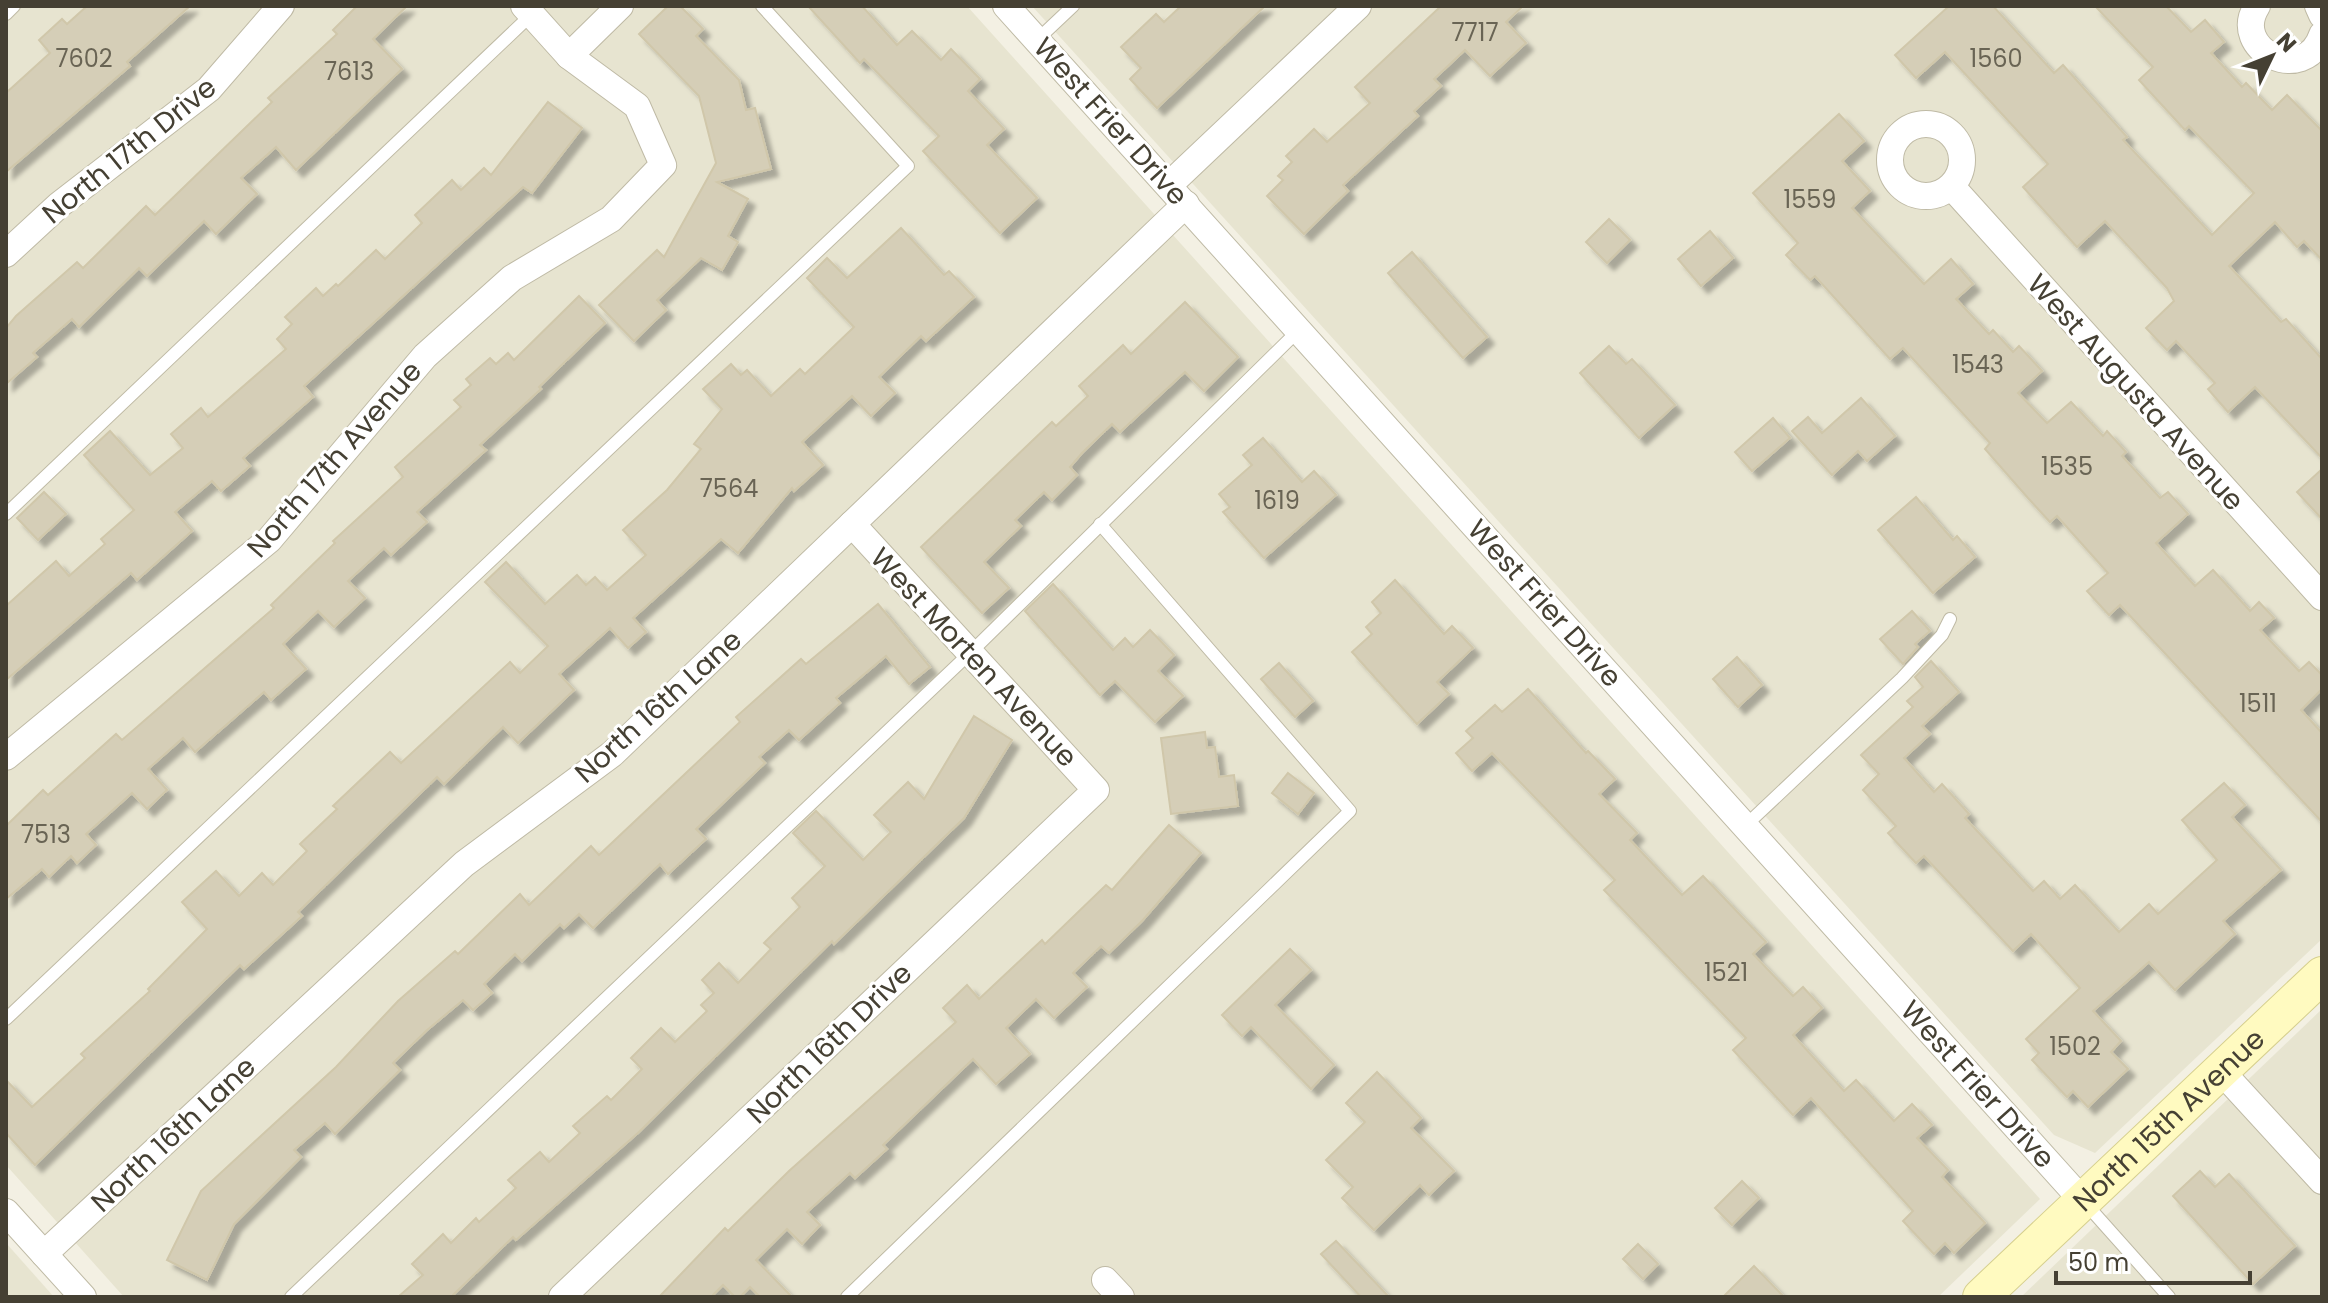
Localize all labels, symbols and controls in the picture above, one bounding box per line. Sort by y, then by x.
house number: 7717 [1452,16,1499,49]
north arrow [2232,16,2312,96]
text: N [2269,26,2303,59]
street label: West Frier Drive [1025,29,1197,214]
house number: 7602 [55,42,113,75]
house number: 1560 [1969,42,2023,75]
house number: 7613 [324,55,374,88]
street label: North 17th Drive [34,68,225,233]
house number: 1559 [1784,183,1836,216]
street label: West Augusta Avenue [2018,265,2253,519]
house number: 1543 [1952,348,2004,381]
street label: North 17th Avenue [238,353,431,566]
house number: 1535 [2041,450,2093,483]
house number: 7564 [700,472,758,505]
house number: 1619 [1254,484,1300,517]
street label: West Frier Drive [1459,511,1631,696]
street label: West Morten Avenue [861,539,1086,776]
street label: North 16th Lane [566,621,750,792]
house number: 1511 [2239,687,2277,720]
house number: 7513 [21,818,71,851]
street label: North 16th Drive [738,954,921,1132]
house number: 1521 [1704,956,1748,989]
street label: West Frier Drive [1892,992,2064,1177]
street label: North 15th Avenue [2064,1020,2274,1221]
house number: 1502 [2049,1030,2101,1063]
street label: North 16th Lane [82,1048,264,1221]
scale bar [2056,1235,2250,1285]
text: 50 m [2068,1246,2129,1279]

